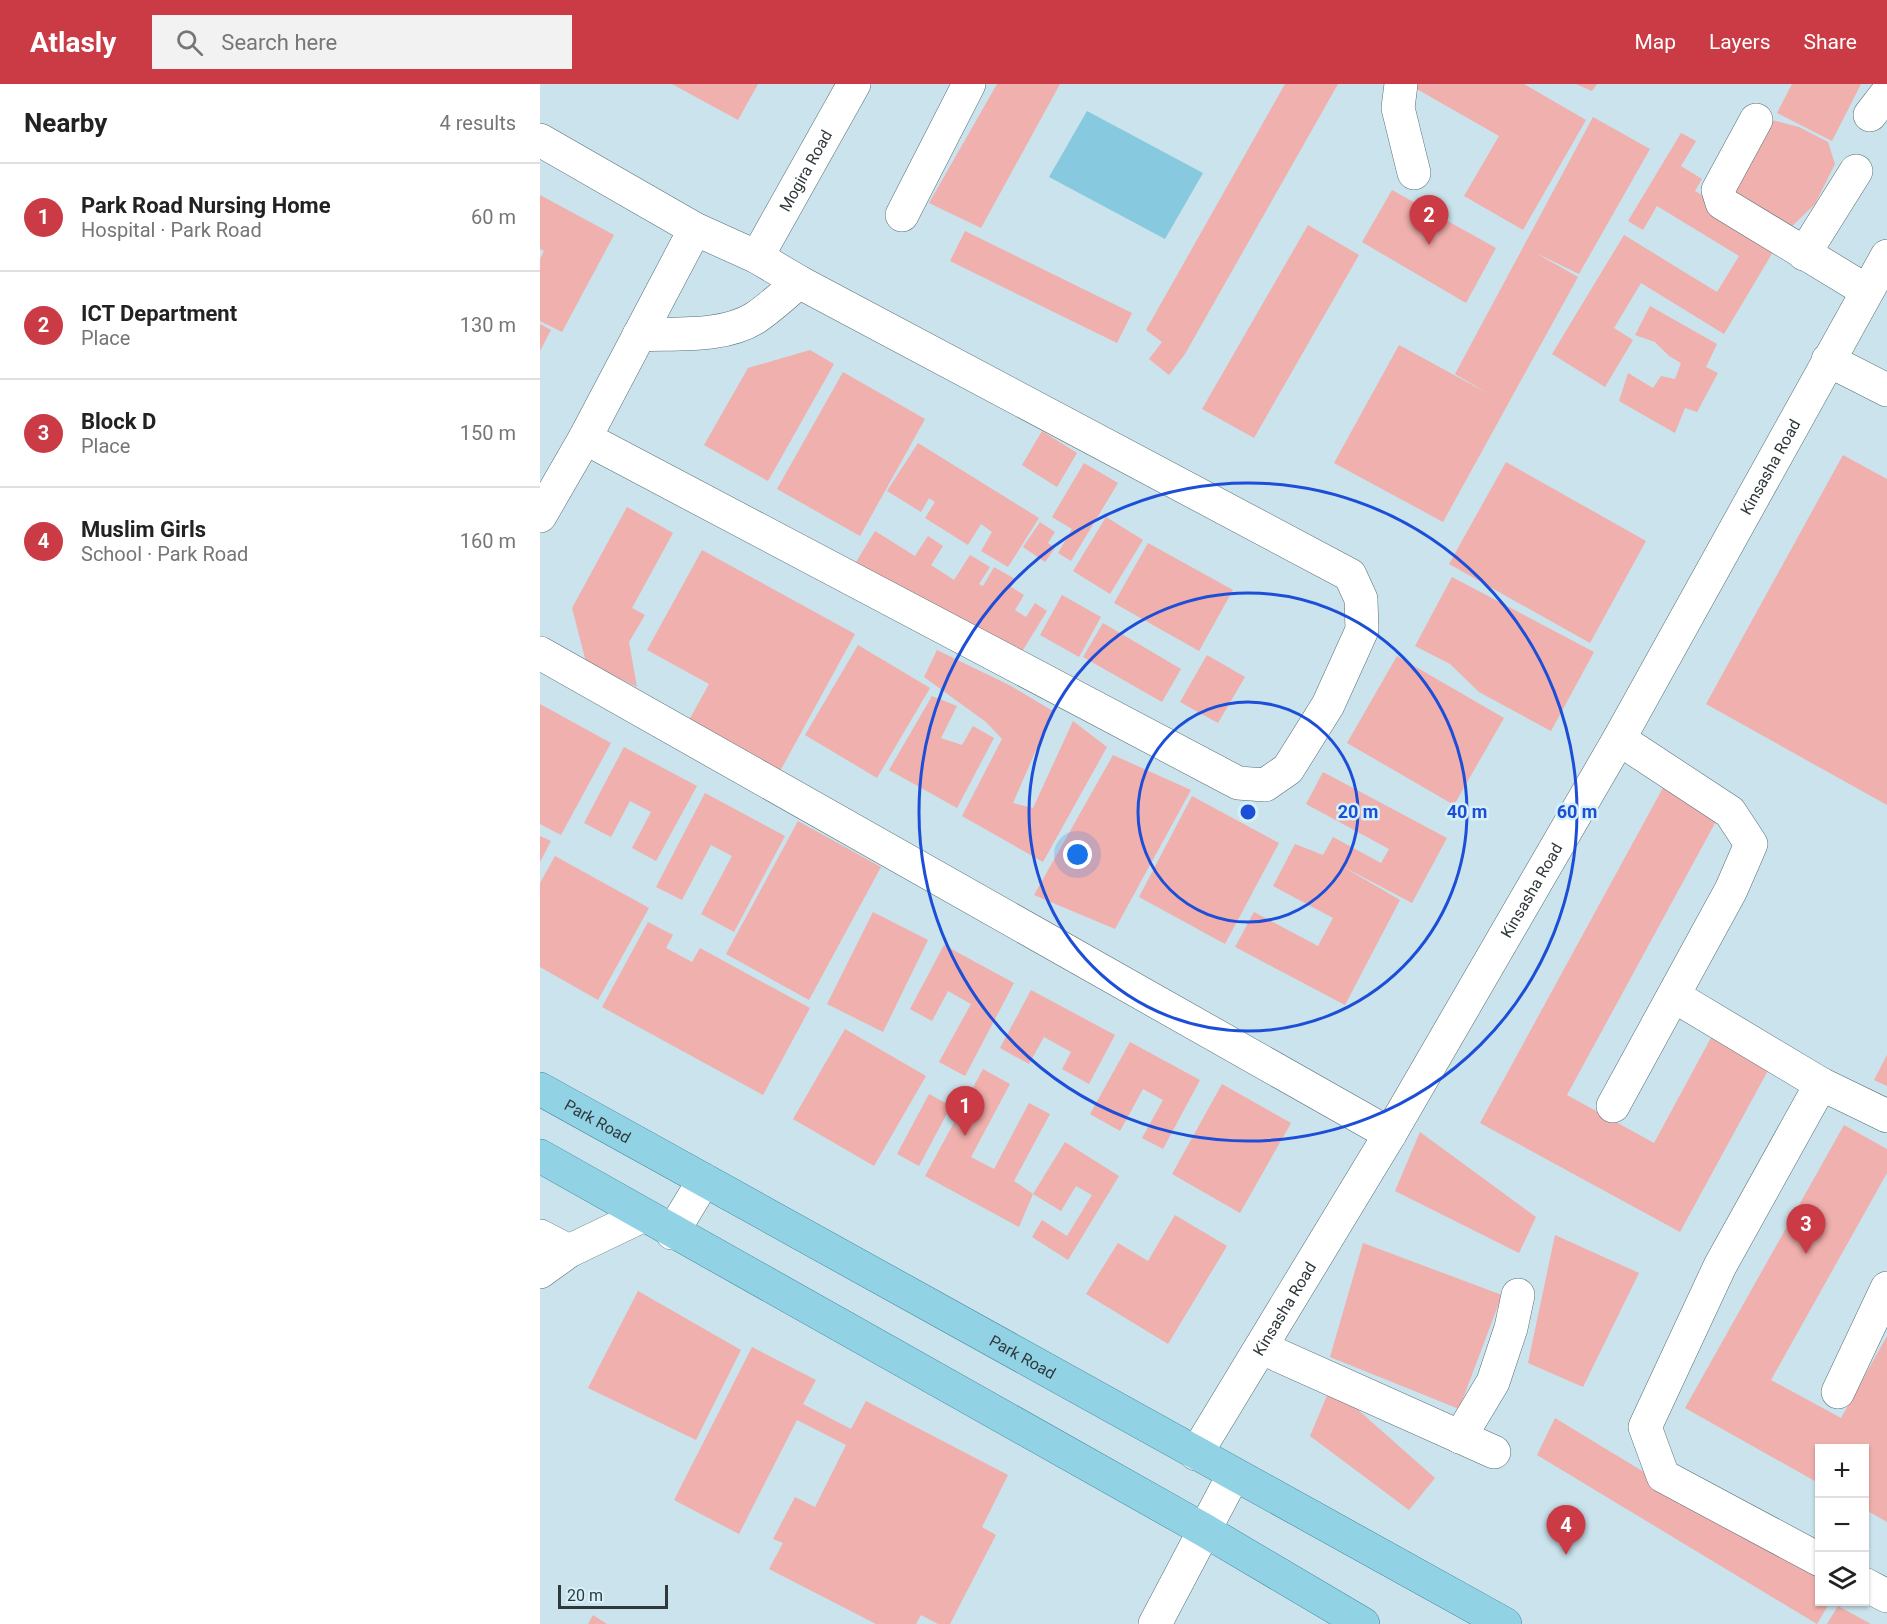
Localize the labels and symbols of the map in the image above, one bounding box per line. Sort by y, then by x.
street label: Mogira Road [775,127,836,215]
pin: 2 [1410,196,1448,245]
street label: Kinsasha Road [1736,416,1805,518]
text: 20 m [1338,801,1378,822]
text: 40 m [1447,801,1487,822]
text: 60 m [1557,801,1597,822]
centre of rings [1238,802,1258,822]
your location [1063,840,1092,869]
street label: Kinsasha Road [1497,840,1567,941]
pin: 1 [946,1086,984,1136]
street label: Park Road [561,1095,634,1147]
pin: 3 [1786,1204,1826,1254]
street label: Kinsasha Road [1249,1259,1320,1359]
street label: Park Road [986,1331,1059,1383]
pin: 4 [1546,1506,1586,1555]
scale bar [558,1582,668,1610]

